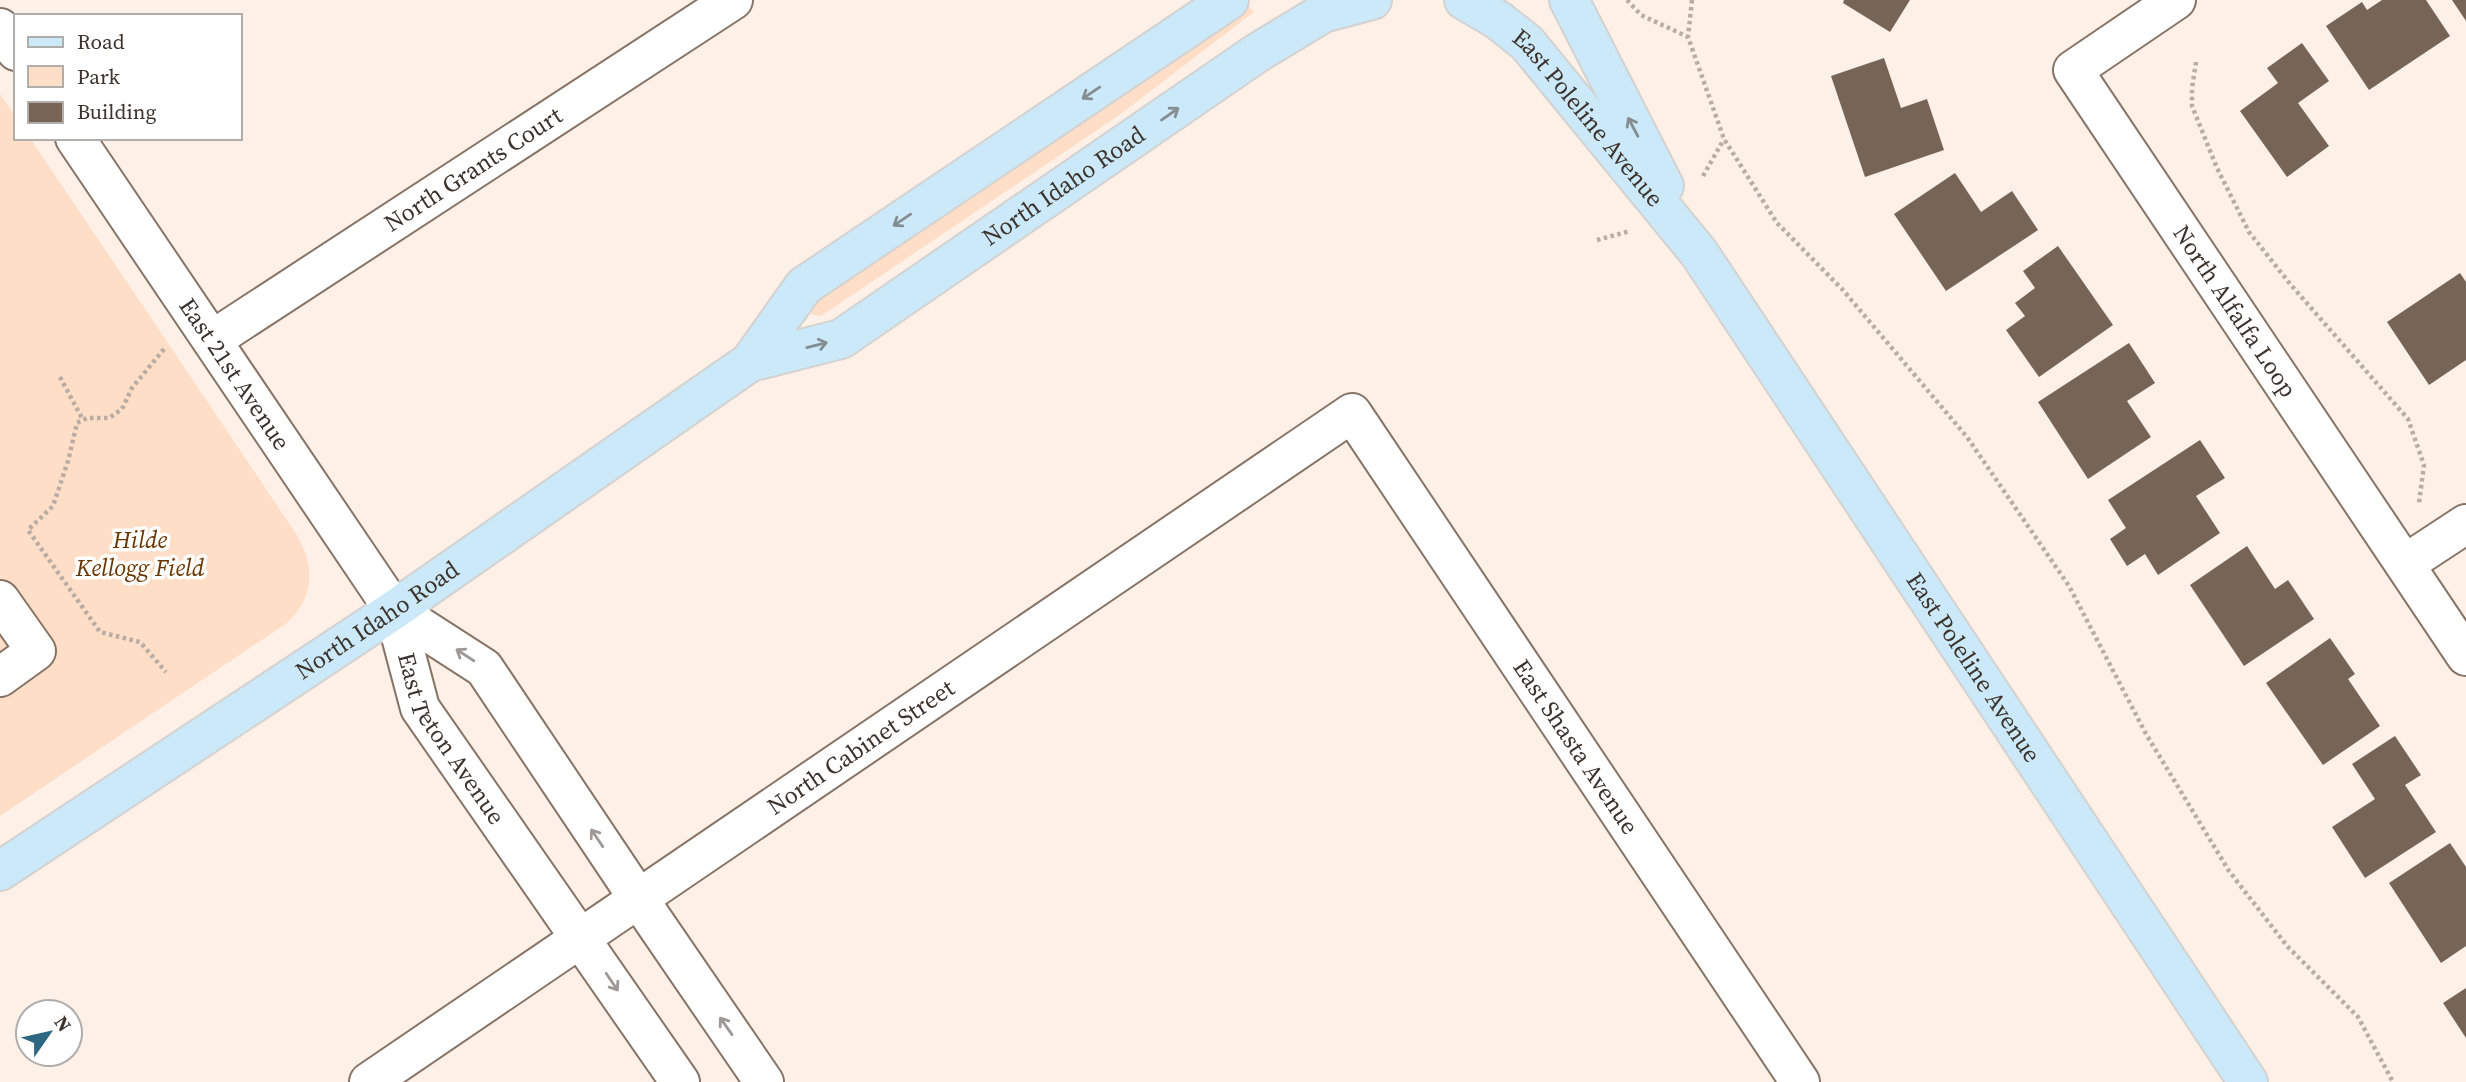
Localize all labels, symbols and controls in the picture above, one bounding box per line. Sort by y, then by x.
legend [14,14,242,140]
street label: East Poleline Avenue [1506,21,1672,214]
text: Road [77,27,125,56]
text: Park [77,62,121,91]
one-way arrow [1082,86,1101,100]
text: Building [77,97,156,126]
street label: North Grants Court [378,99,569,239]
one-way arrow [1159,107,1179,121]
one-way arrow [1626,117,1640,138]
street label: North Idaho Road [975,118,1152,253]
one-way arrow [893,213,913,227]
street label: North Alfalfa Loop [2166,218,2305,403]
street label: East 21st Avenue [172,291,298,456]
one-way arrow [805,338,828,351]
park label: Hilde Kellogg Field [75,523,205,584]
street label: North Idaho Road [289,553,466,687]
street label: East Poleline Avenue [1899,566,2049,769]
one-way arrow [455,648,475,662]
street label: East Teton Avenue [390,649,513,831]
street label: East Shasta Avenue [1506,653,1647,841]
street label: North Cabinet Street [761,671,961,822]
one-way arrow [590,829,604,848]
one-way arrow [605,972,619,991]
north arrow [14,998,84,1068]
text: N [48,1010,78,1037]
one-way arrow [719,1017,733,1036]

